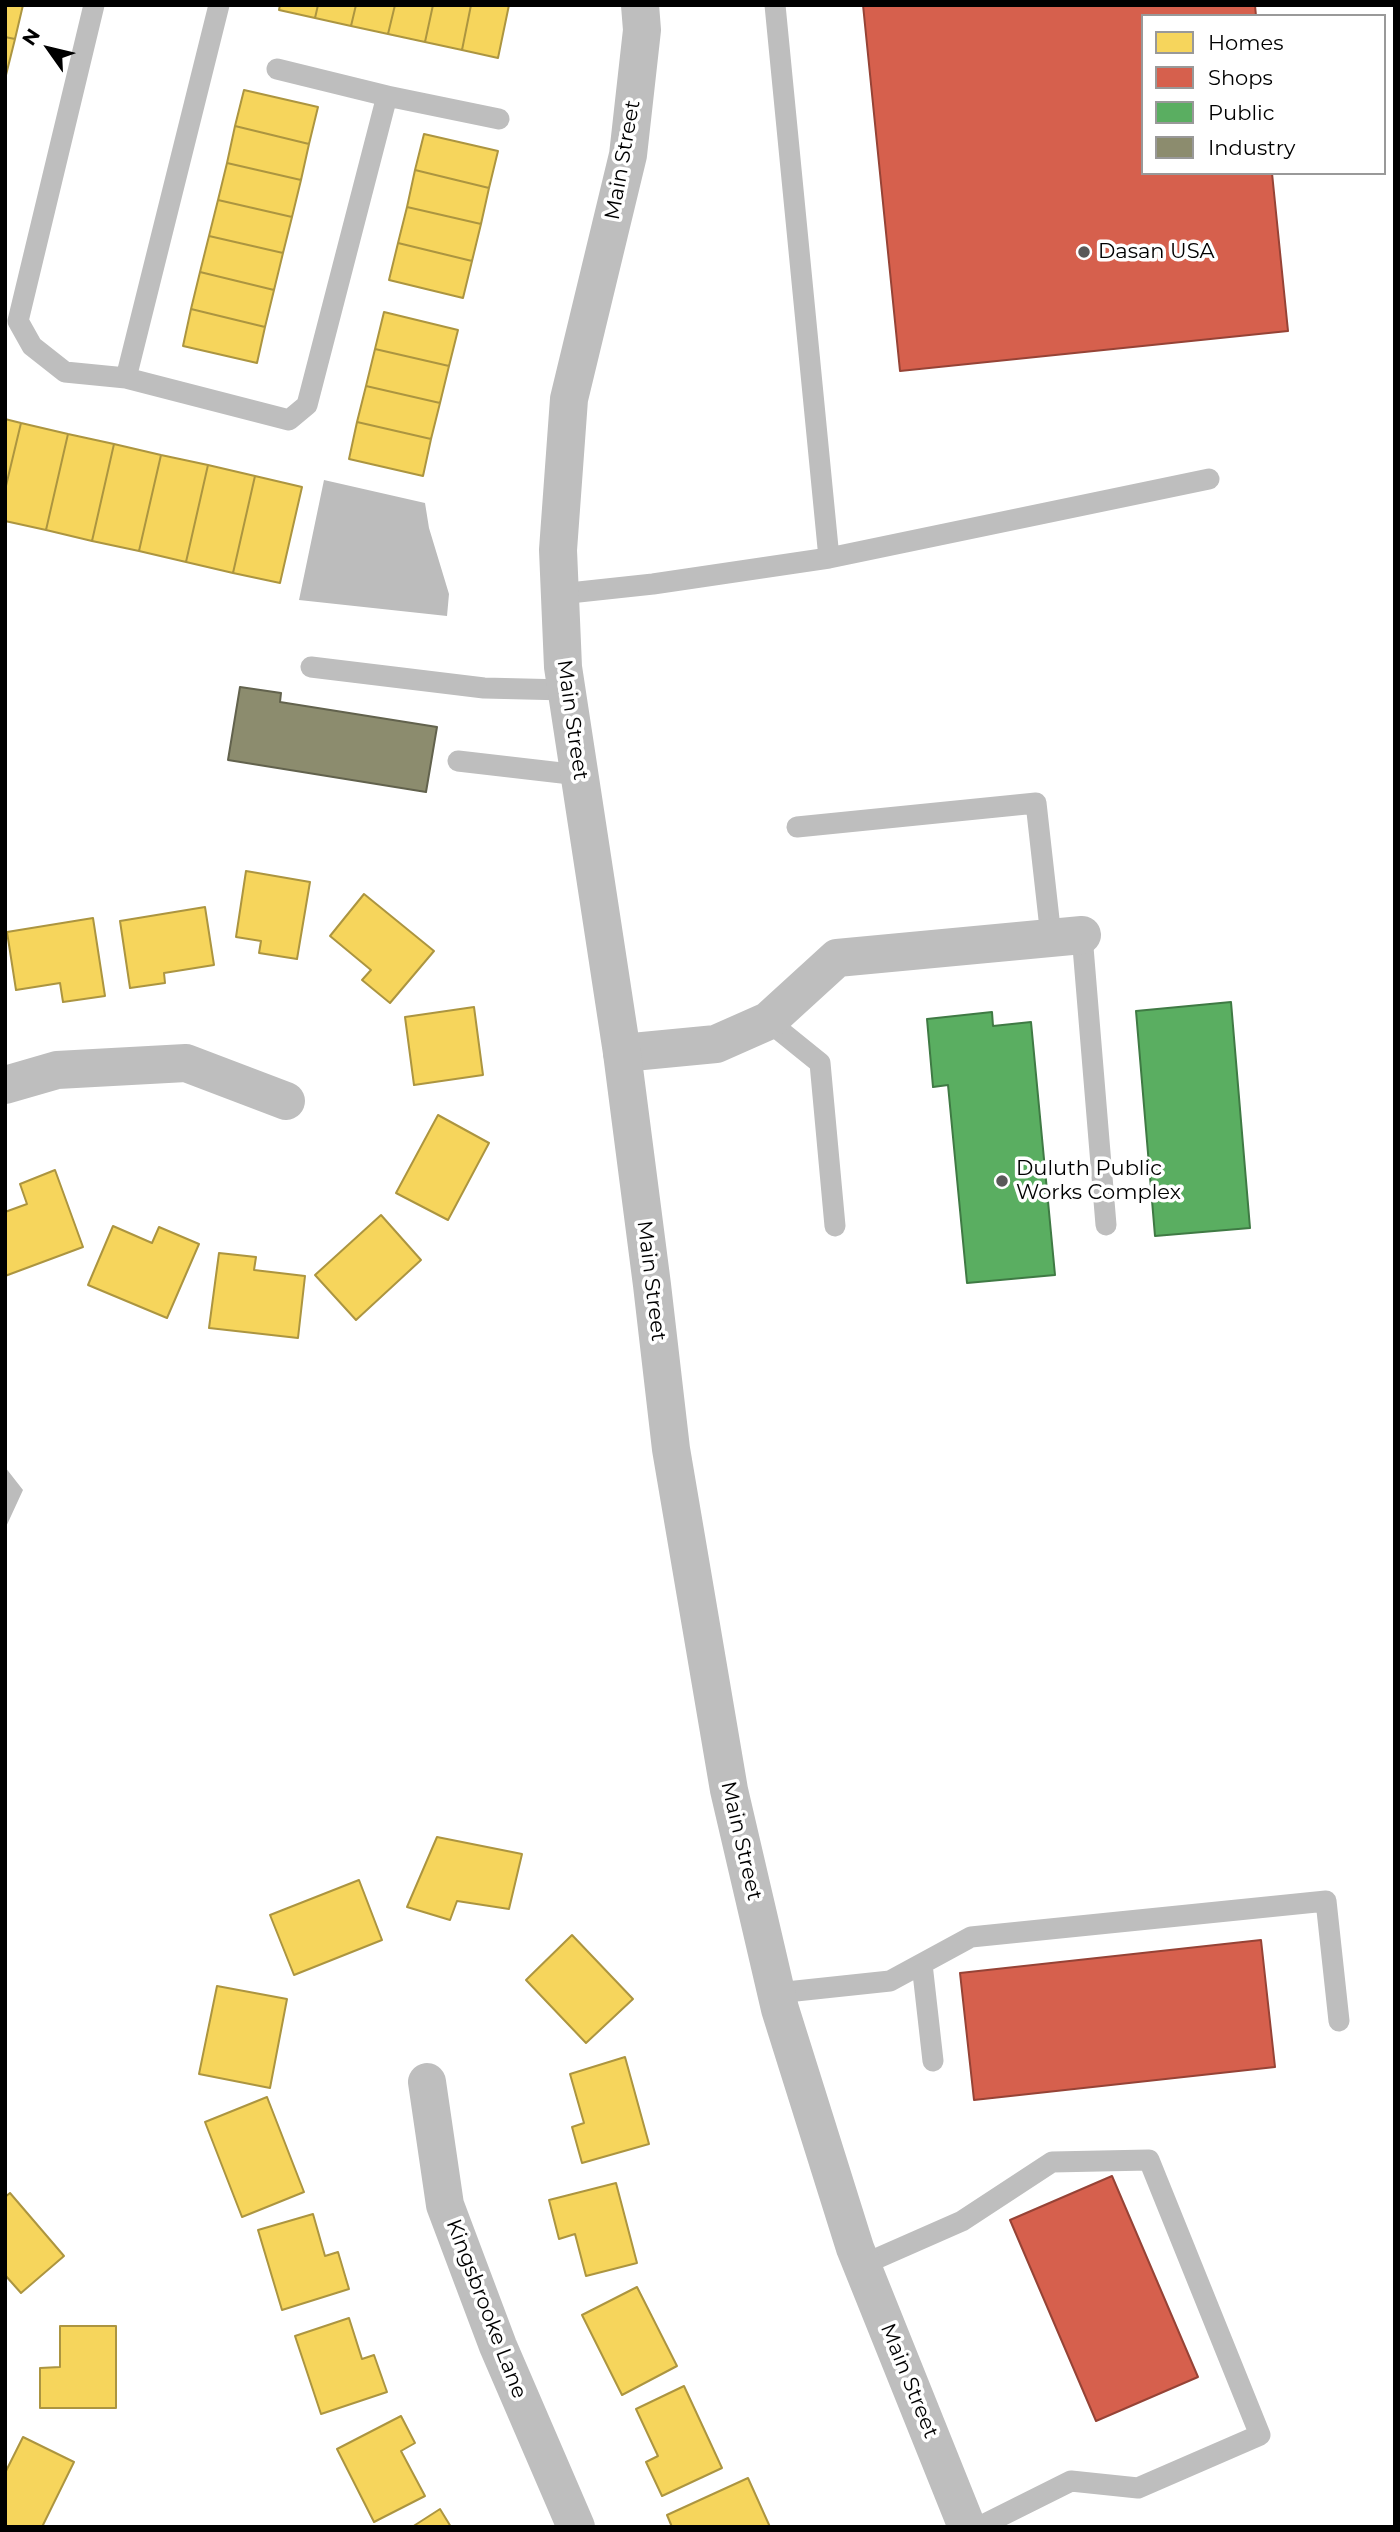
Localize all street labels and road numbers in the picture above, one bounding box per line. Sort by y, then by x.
street label: Main Street [600,98,646,222]
street label: Main Street [551,658,593,782]
street label: Main Street [631,1219,671,1343]
street label: Main Street [715,1779,767,1903]
street label: Kingsbrooke Lane [440,2216,532,2402]
street label: Main Street [875,2320,943,2442]

